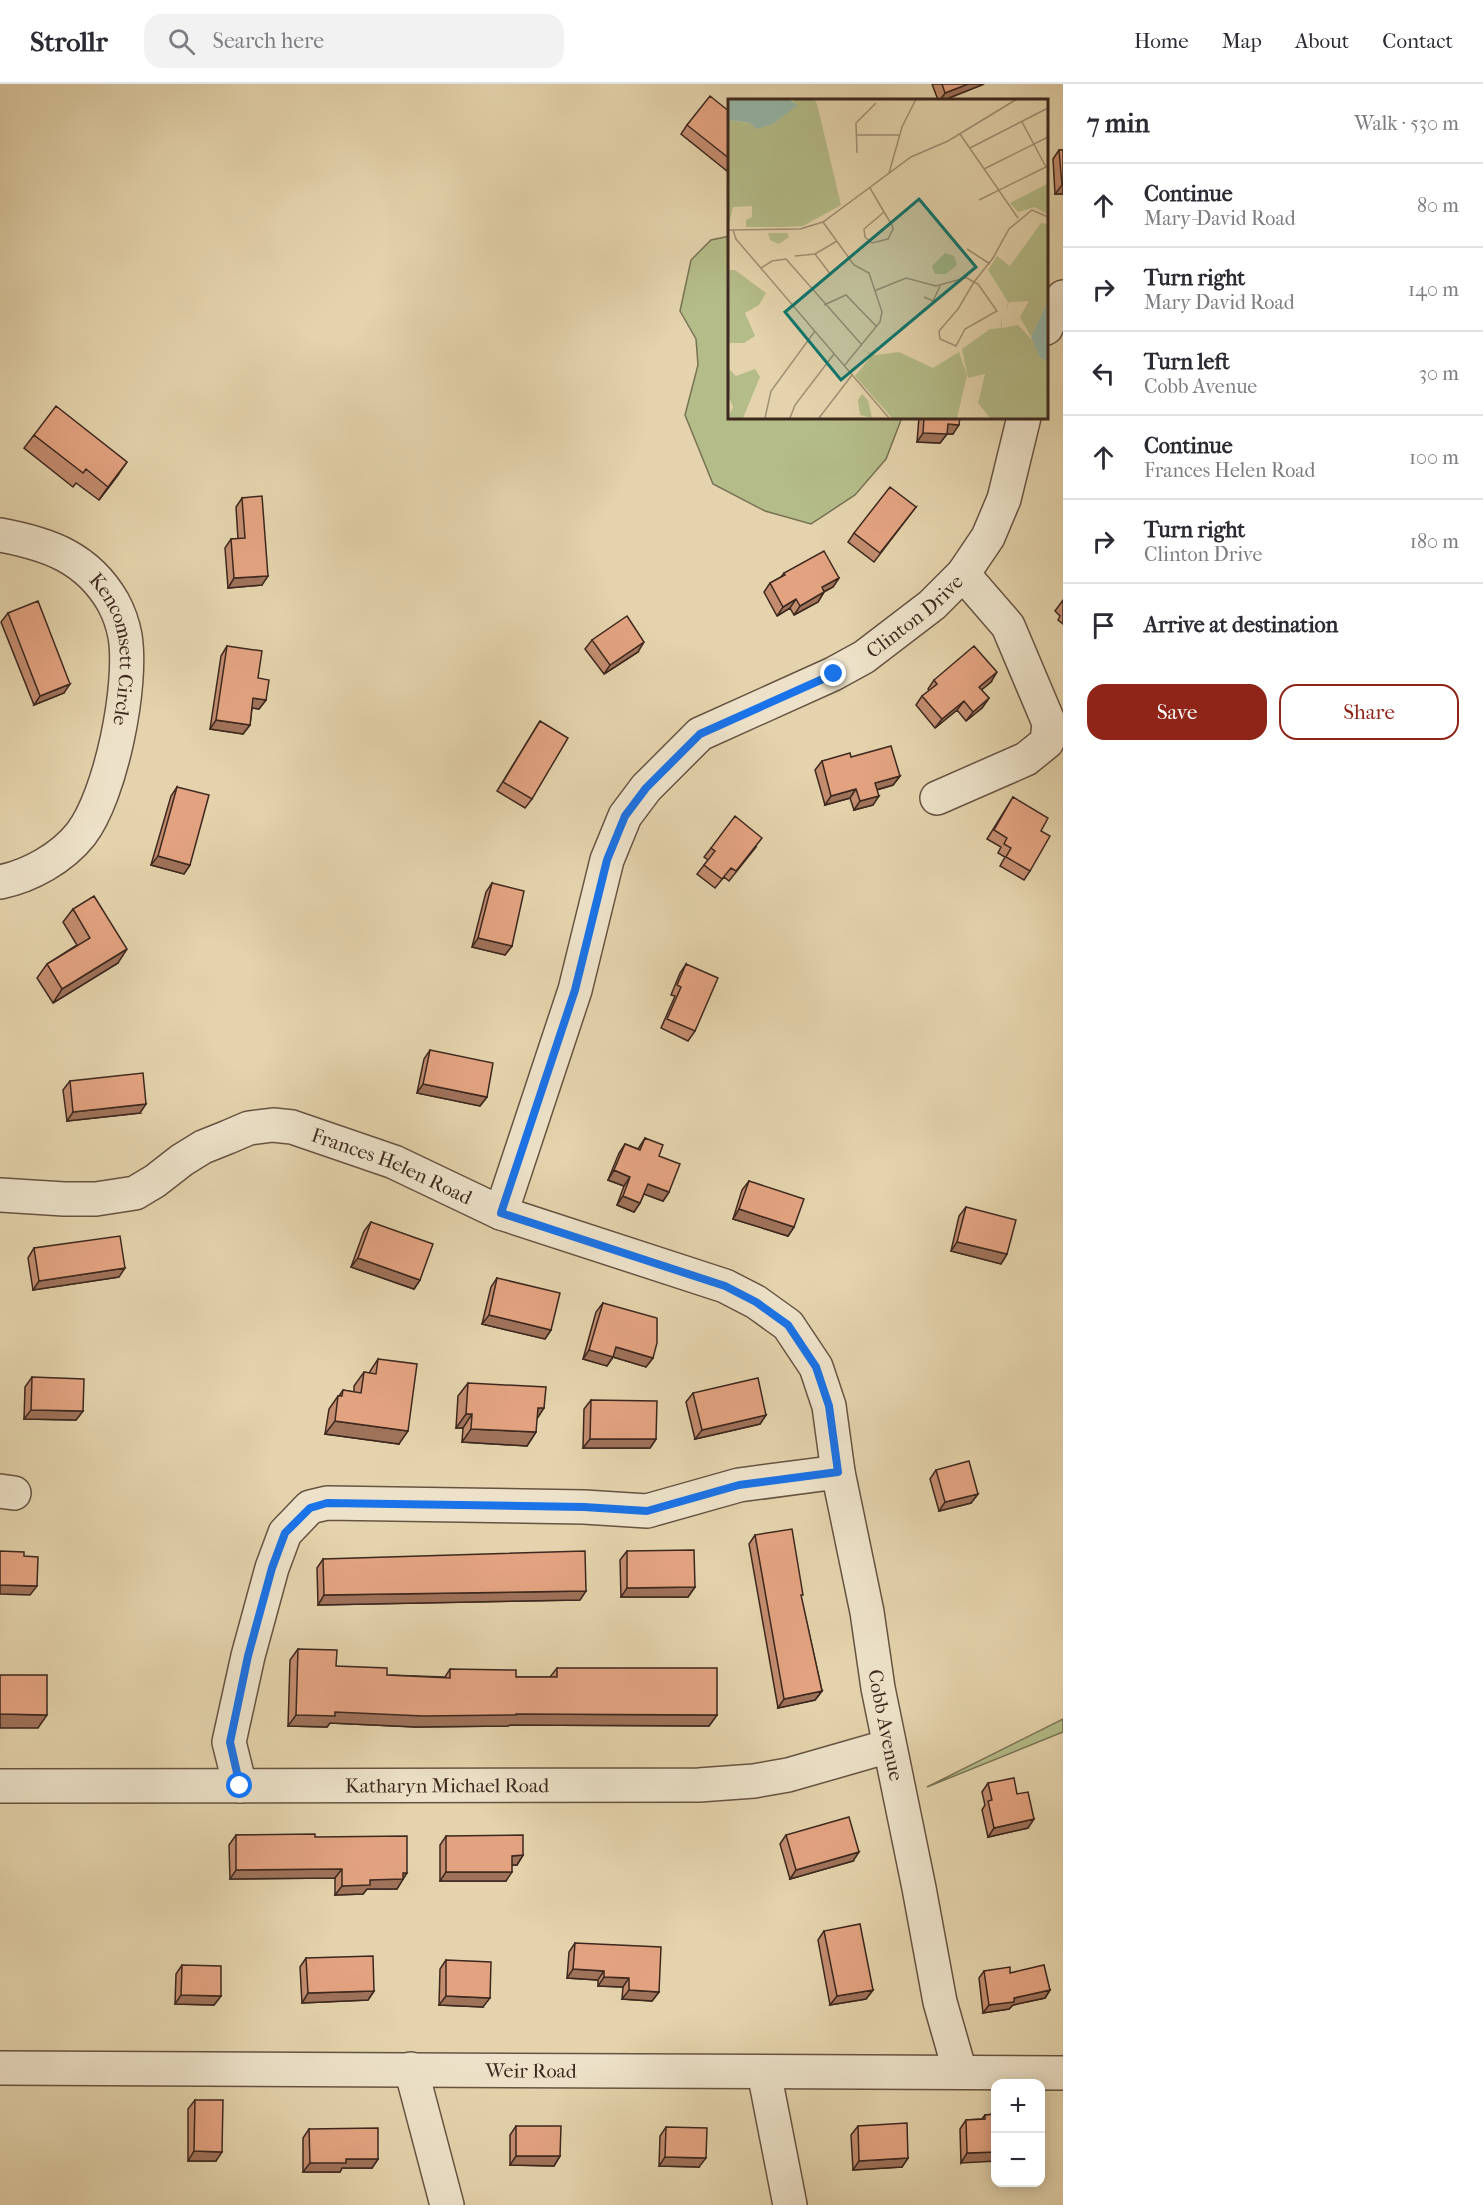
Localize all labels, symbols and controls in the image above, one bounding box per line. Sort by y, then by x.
search box [144,14,564,68]
text: Strollr [30,25,108,58]
icon: search [165,25,198,58]
text: Search here [213,28,324,54]
text: Home [1134,29,1189,53]
text: Map [1222,29,1262,53]
text: About [1295,29,1349,53]
text: Contact [1382,29,1453,53]
inset map [728,99,1048,418]
text: 7 min [1087,108,1150,139]
text: Walk · 530 m [1354,112,1459,135]
text: Continue [1144,181,1233,207]
icon: ahead [1087,189,1120,222]
text: 80 m [1417,194,1459,217]
text: Mary-David Road [1144,207,1296,230]
text: Turn right [1144,265,1245,291]
icon: right [1087,273,1120,306]
text: 140 m [1408,278,1459,301]
text: Mary David Road [1144,291,1295,314]
text: Turn left [1144,349,1230,375]
icon: left [1087,357,1120,390]
text: 30 m [1419,362,1459,385]
text: Cobb Avenue [1144,375,1257,398]
text: Continue [1144,433,1233,459]
icon: ahead [1087,441,1120,474]
text: 100 m [1409,446,1459,469]
text: Frances Helen Road [1144,459,1315,482]
text: Turn right [1144,517,1245,543]
icon: right [1087,525,1120,558]
text: 180 m [1410,530,1459,553]
text: Clinton Drive [1144,543,1262,566]
street label: Kencomsett Circle [84,569,138,727]
street label: Clinton Drive [862,570,968,663]
icon: arrive [1087,609,1120,642]
text: Arrive at destination [1144,612,1338,638]
route end [820,660,846,686]
button: Save [1087,684,1267,740]
button: Share [1279,684,1459,740]
street label: Frances Helen Road [308,1124,477,1210]
street label: Cobb Avenue [863,1668,908,1783]
route start [226,1772,252,1798]
street label: Katharyn Michael Road [345,1774,550,1798]
street label: Weir Road [484,2059,578,2083]
map controls [991,2079,1045,2187]
button: + [991,2079,1045,2133]
button: − [991,2133,1045,2187]

